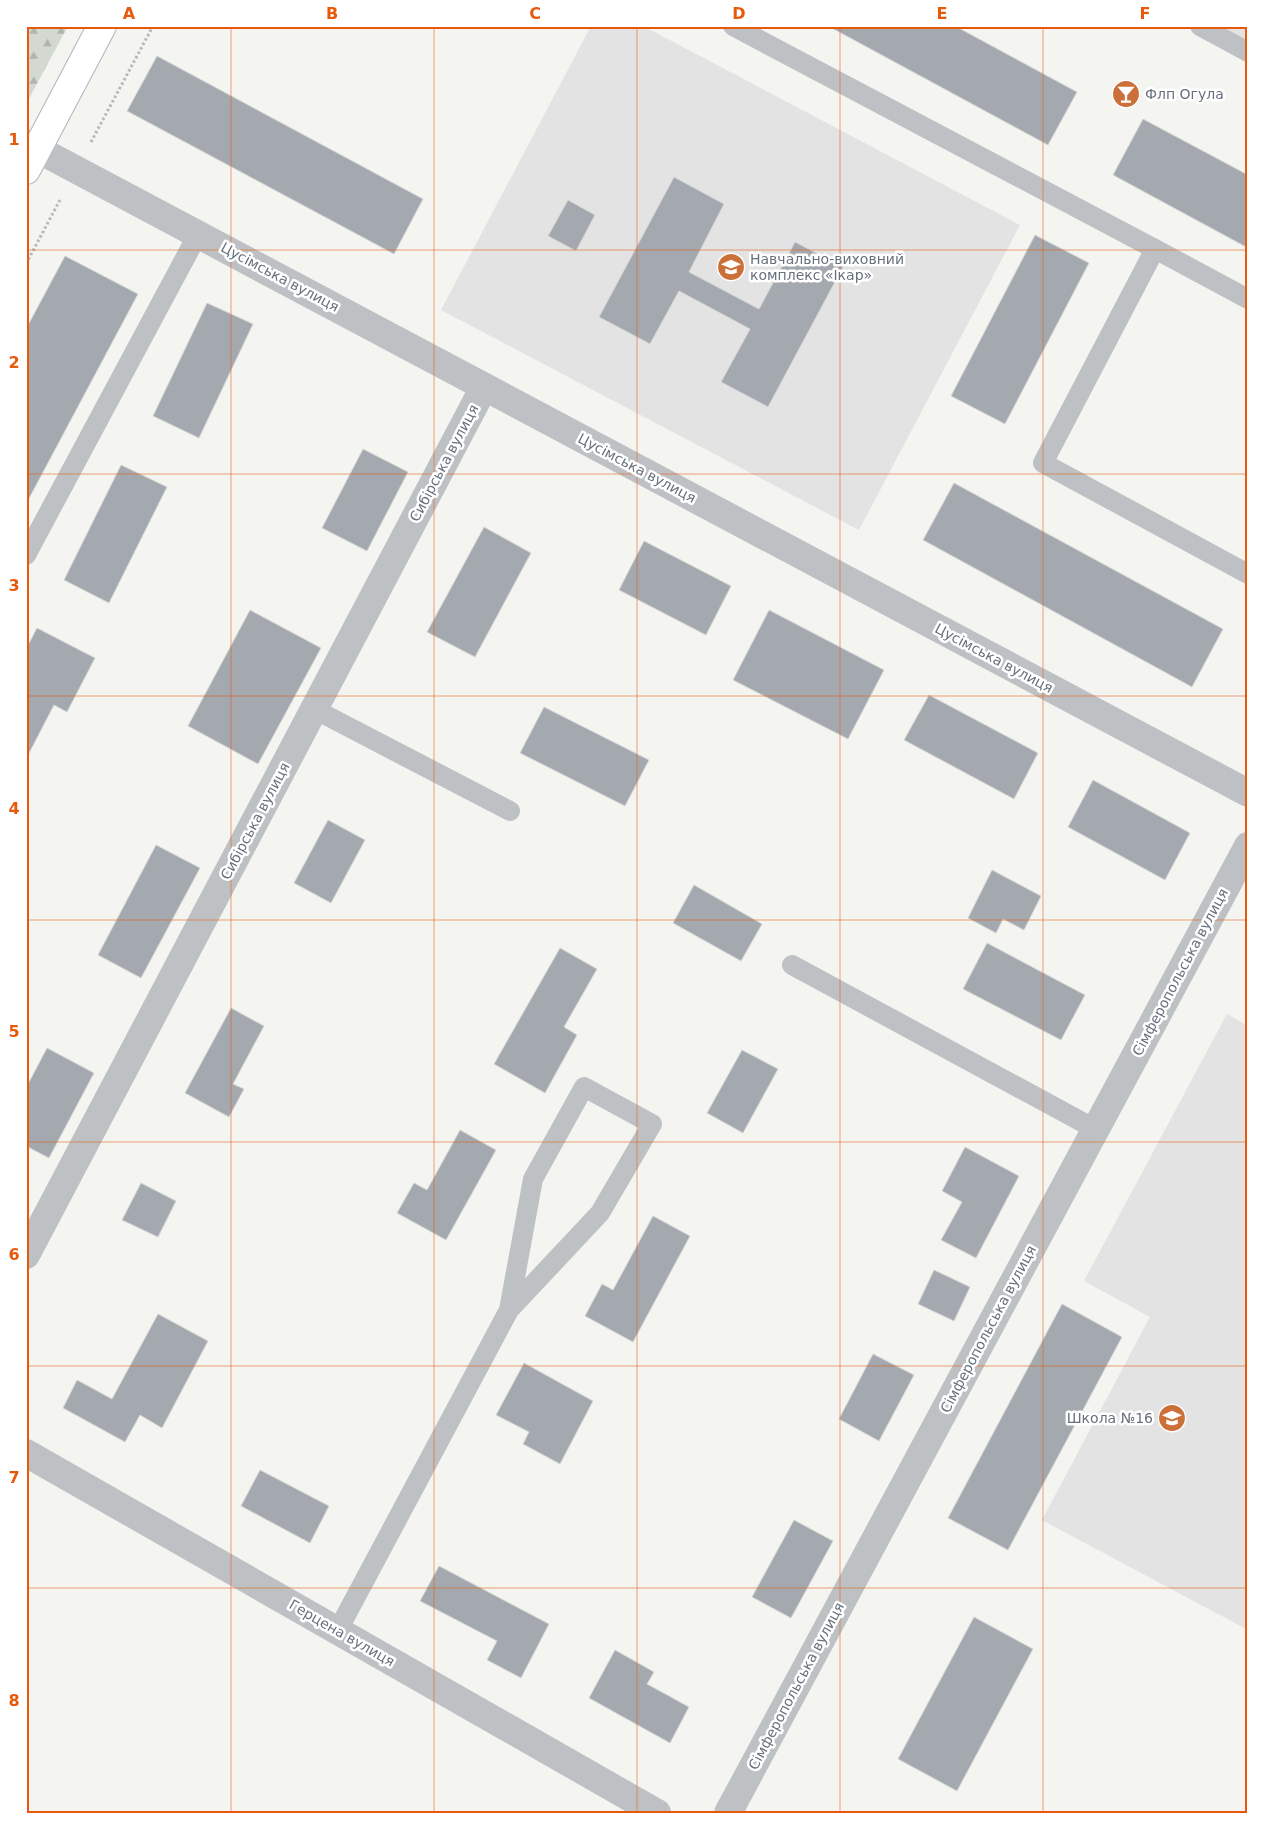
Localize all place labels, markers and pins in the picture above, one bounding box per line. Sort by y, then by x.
bar icon: Флп Огула [1111,79,1141,109]
place label: Флп Огула [1145,86,1224,102]
place label: Навчально-виховний комплекс «Ікар» [750,251,904,283]
school or university icon: Навчально-виховний комплекс «Ікар» [716,252,746,282]
school or university icon: Школа №16 [1157,1403,1187,1433]
place label: Школа №16 [1067,1410,1153,1426]

